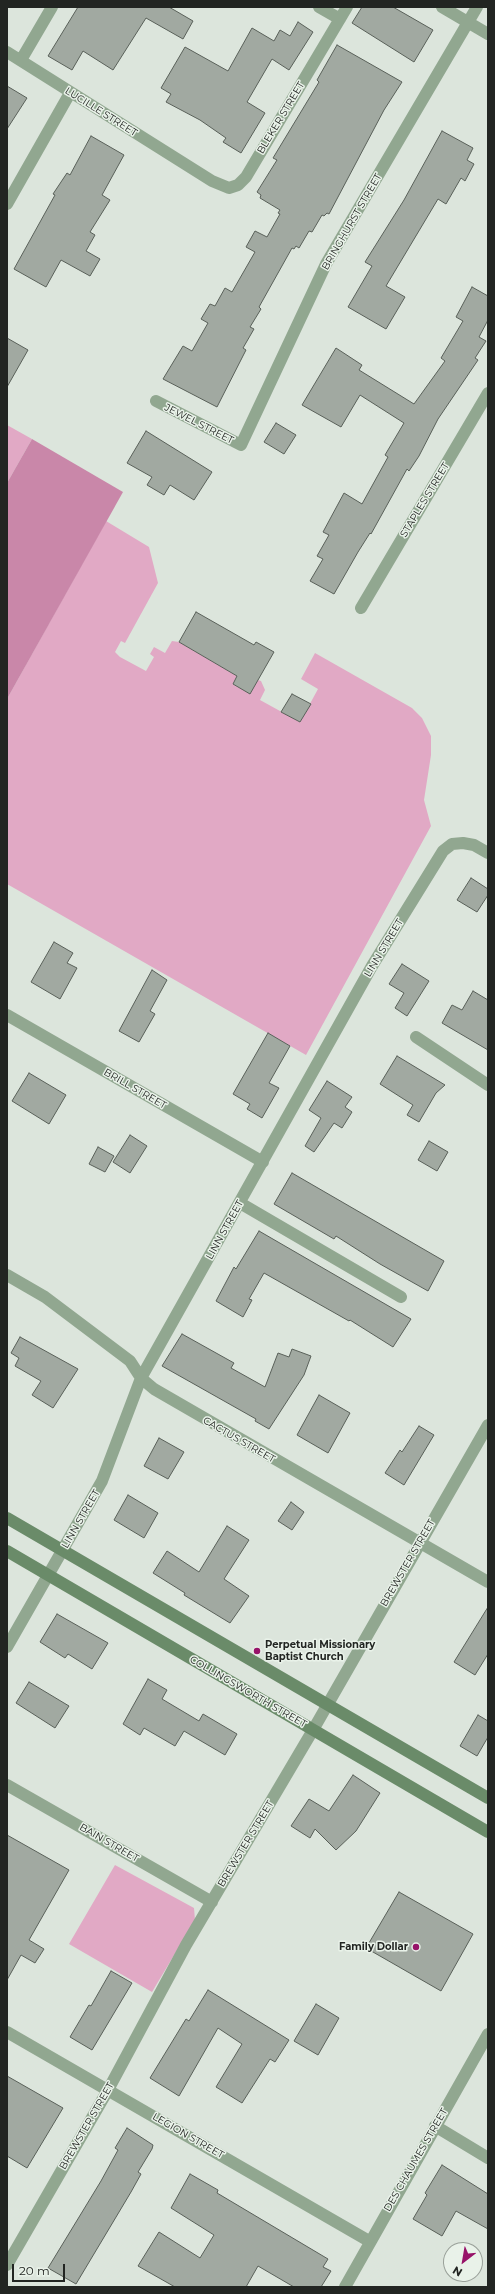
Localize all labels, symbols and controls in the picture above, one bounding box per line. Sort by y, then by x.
street label: BLEKER STREET [255,80,307,156]
street label: LUCILLE STREET [63,85,139,139]
street label: BRINGHURST STREET [319,172,385,272]
street label: JEWEL STREET [162,401,236,447]
street label: STAPLES STREET [398,460,452,540]
street label: LINN STREET [362,917,406,979]
street label: BRILL STREET [102,1066,168,1112]
street label: LINN STREET [204,1198,246,1262]
street label: CACTUS STREET [201,1414,277,1466]
street label: LINN STREET [59,1487,103,1551]
street label: BREWSTER STREET [378,1517,438,1609]
place label: Perpetual Missionary Baptist Church [265,1639,375,1662]
marker: Perpetual Missionary Baptist Church [252,1646,262,1656]
street label: COLLINGSWORTH STREET [187,1654,309,1730]
street label: BREWSTER STREET [215,1799,277,1889]
street label: BAIN STREET [77,1821,141,1865]
place label: Family Dollar [339,1941,408,1953]
marker: Family Dollar [411,1942,421,1952]
street label: BREWSTER STREET [57,2080,117,2172]
street label: DES CHAUMES STREET [382,2106,450,2214]
street label: LEGION STREET [150,2111,226,2161]
north arrow [443,2242,483,2282]
scale bar [14,2256,67,2282]
text: 20 m [19,2263,50,2278]
text: N [450,2263,465,2280]

